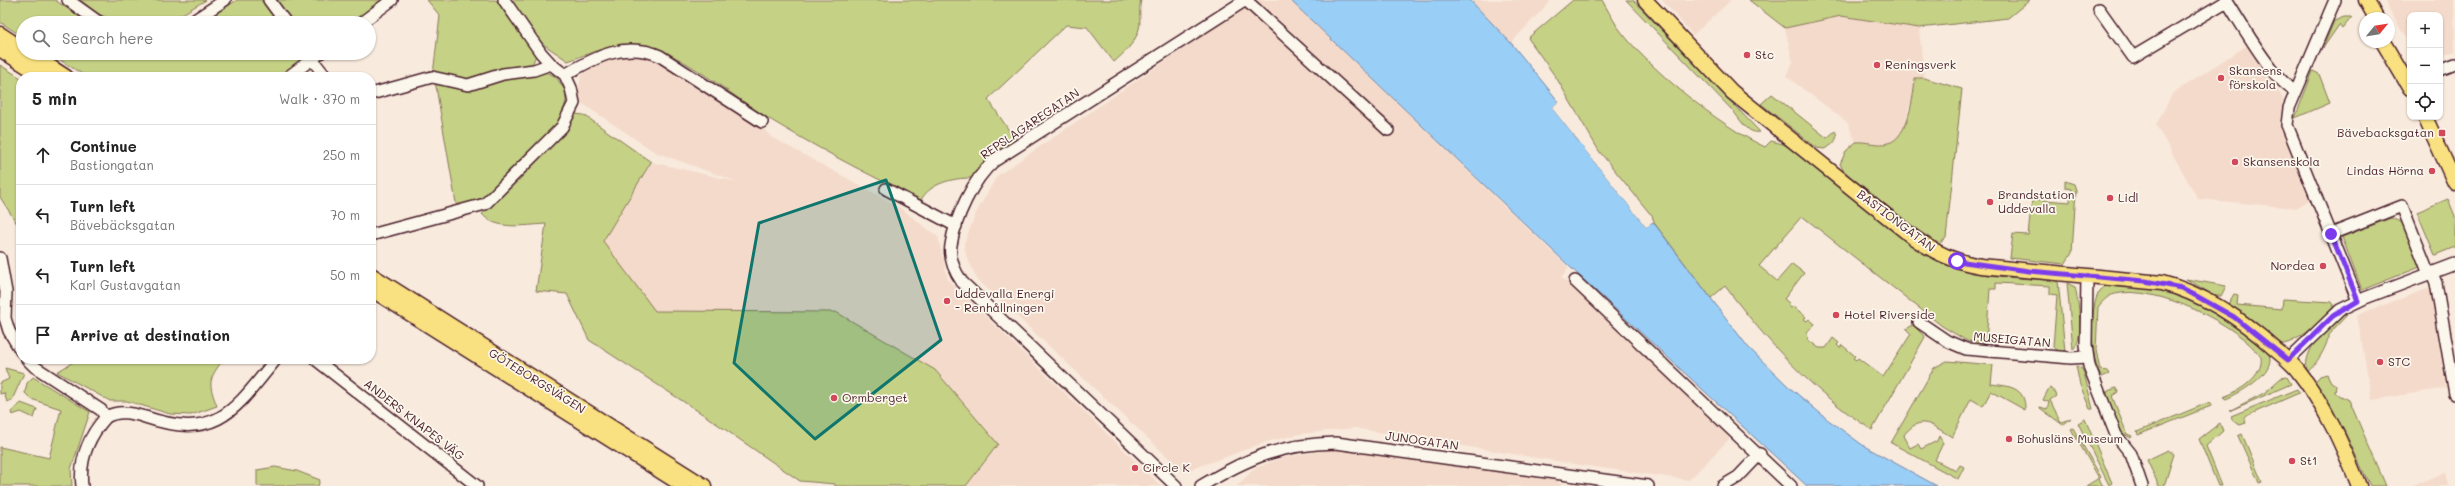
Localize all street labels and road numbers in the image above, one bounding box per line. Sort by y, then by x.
street label: REPSLAGAREGATAN [977,84,1082,162]
street label: BASTIONGATAN [1854,186,1939,255]
street label: MUSEIGATAN [1973,328,2051,350]
street label: GÖTEBORGSVÄGEN [486,344,589,416]
street label: ANDERS KNAPES VÄG [361,375,468,463]
street label: JUNOGATAN [1384,427,1460,453]

